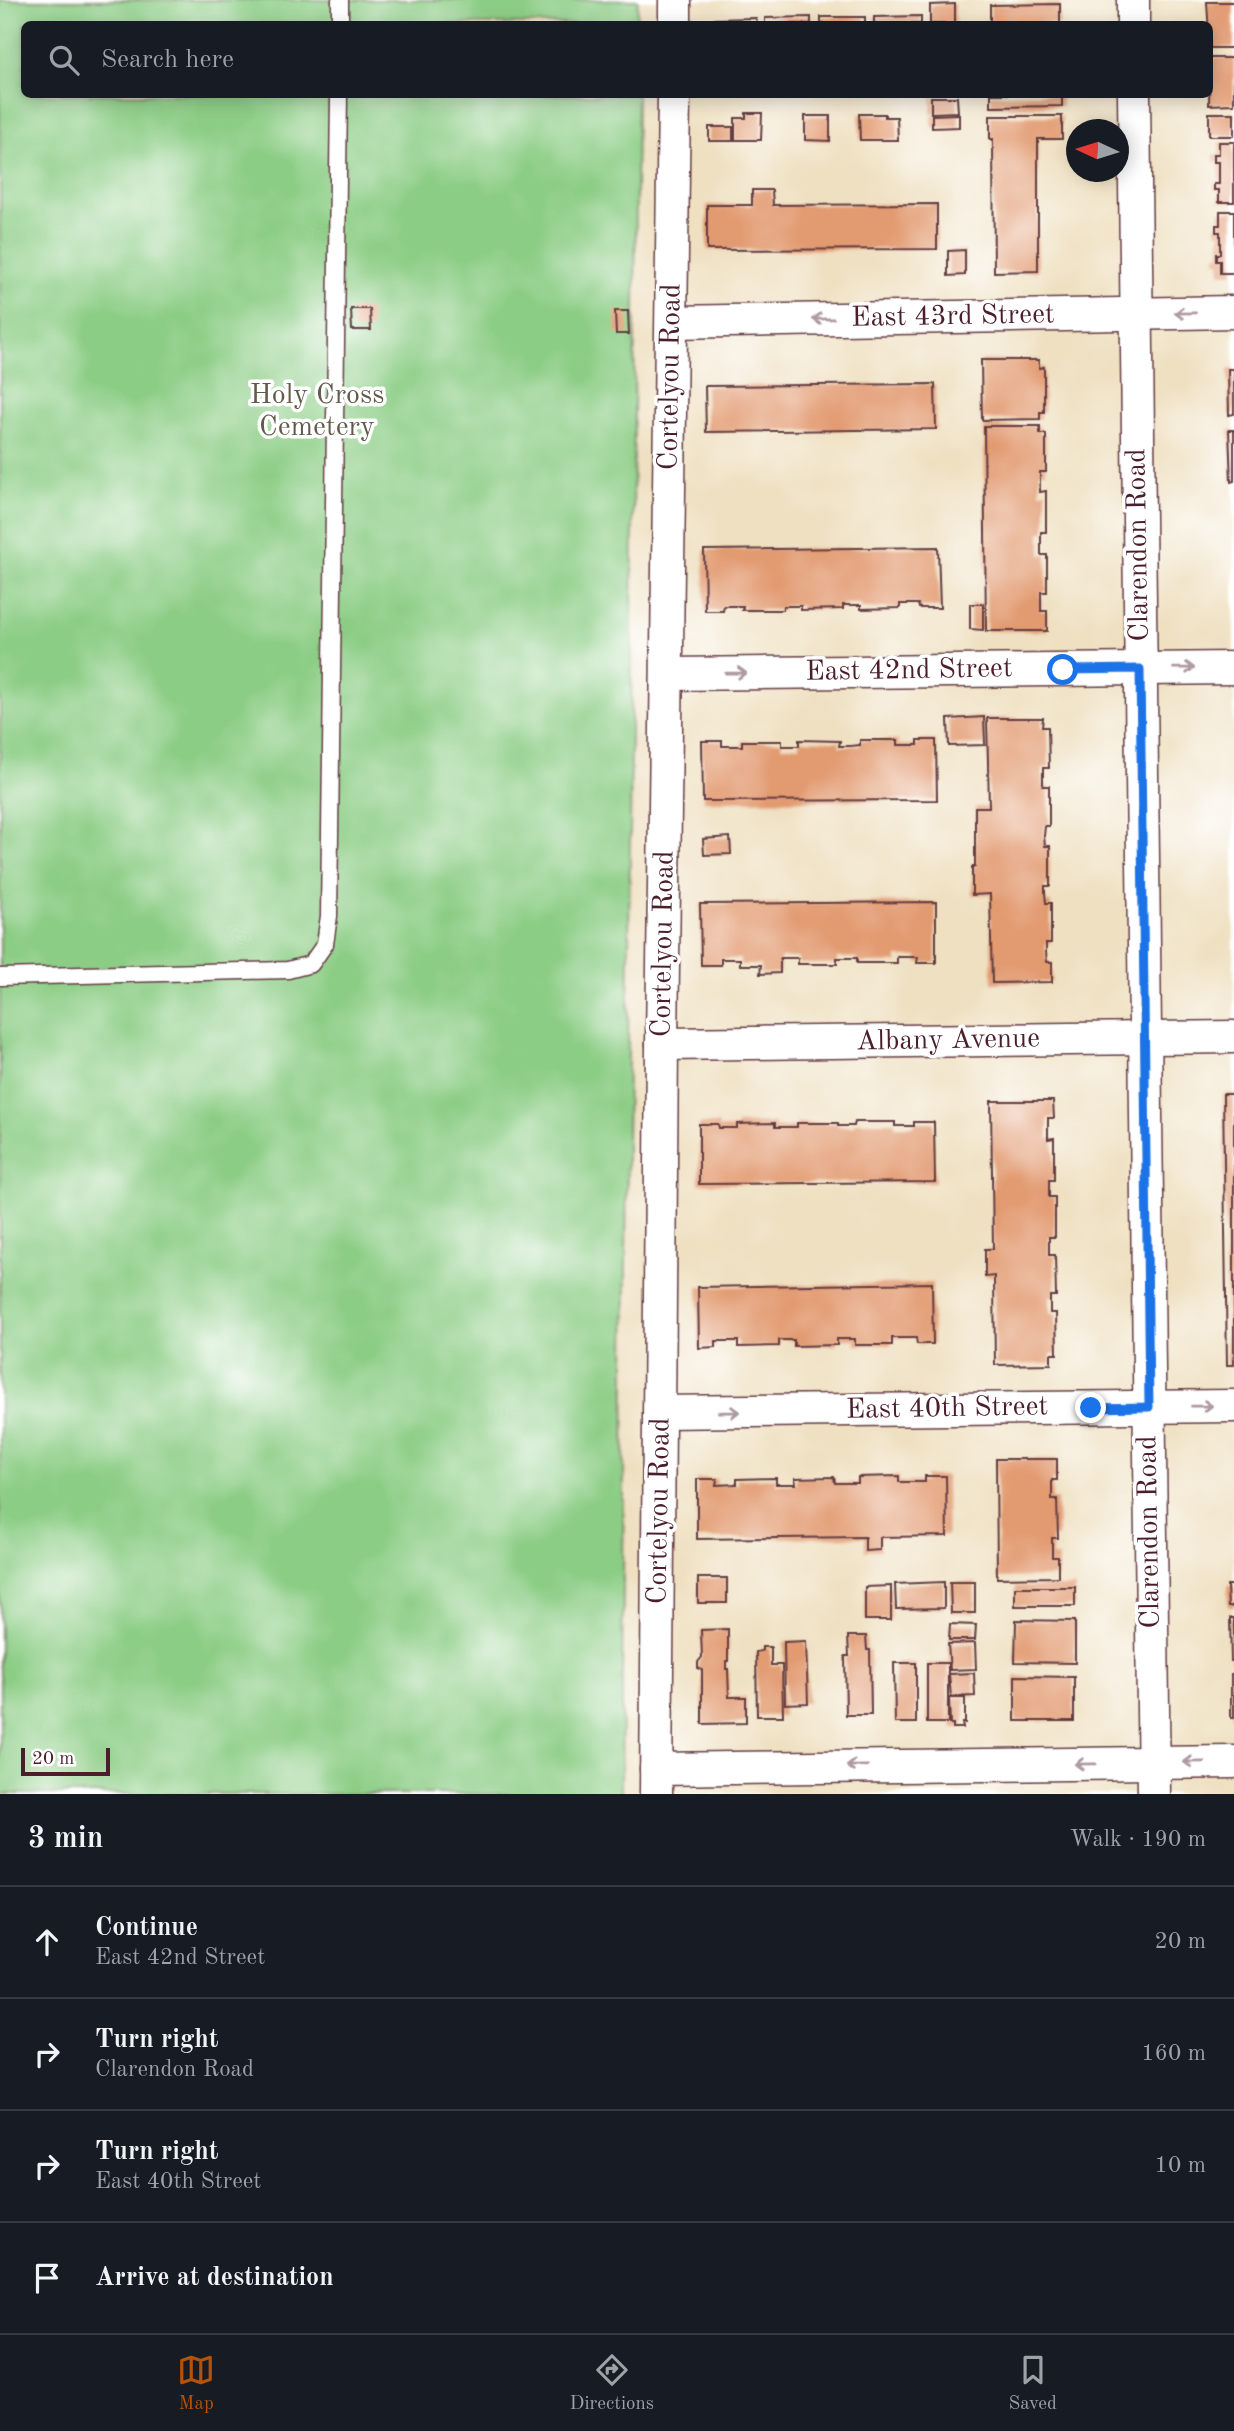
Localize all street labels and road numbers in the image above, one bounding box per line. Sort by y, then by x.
street label: Cortelyou Road [655,283,687,471]
street label: East 43rd Street [851,301,1055,333]
street label: Clarendon Road [1123,448,1155,642]
street label: East 42nd Street [805,655,1013,687]
street label: Cortelyou Road [648,850,680,1038]
street label: Albany Avenue [856,1025,1040,1057]
street label: East 40th Street [846,1393,1048,1425]
street label: Cortelyou Road [644,1417,676,1605]
street label: Clarendon Road [1134,1435,1166,1629]

